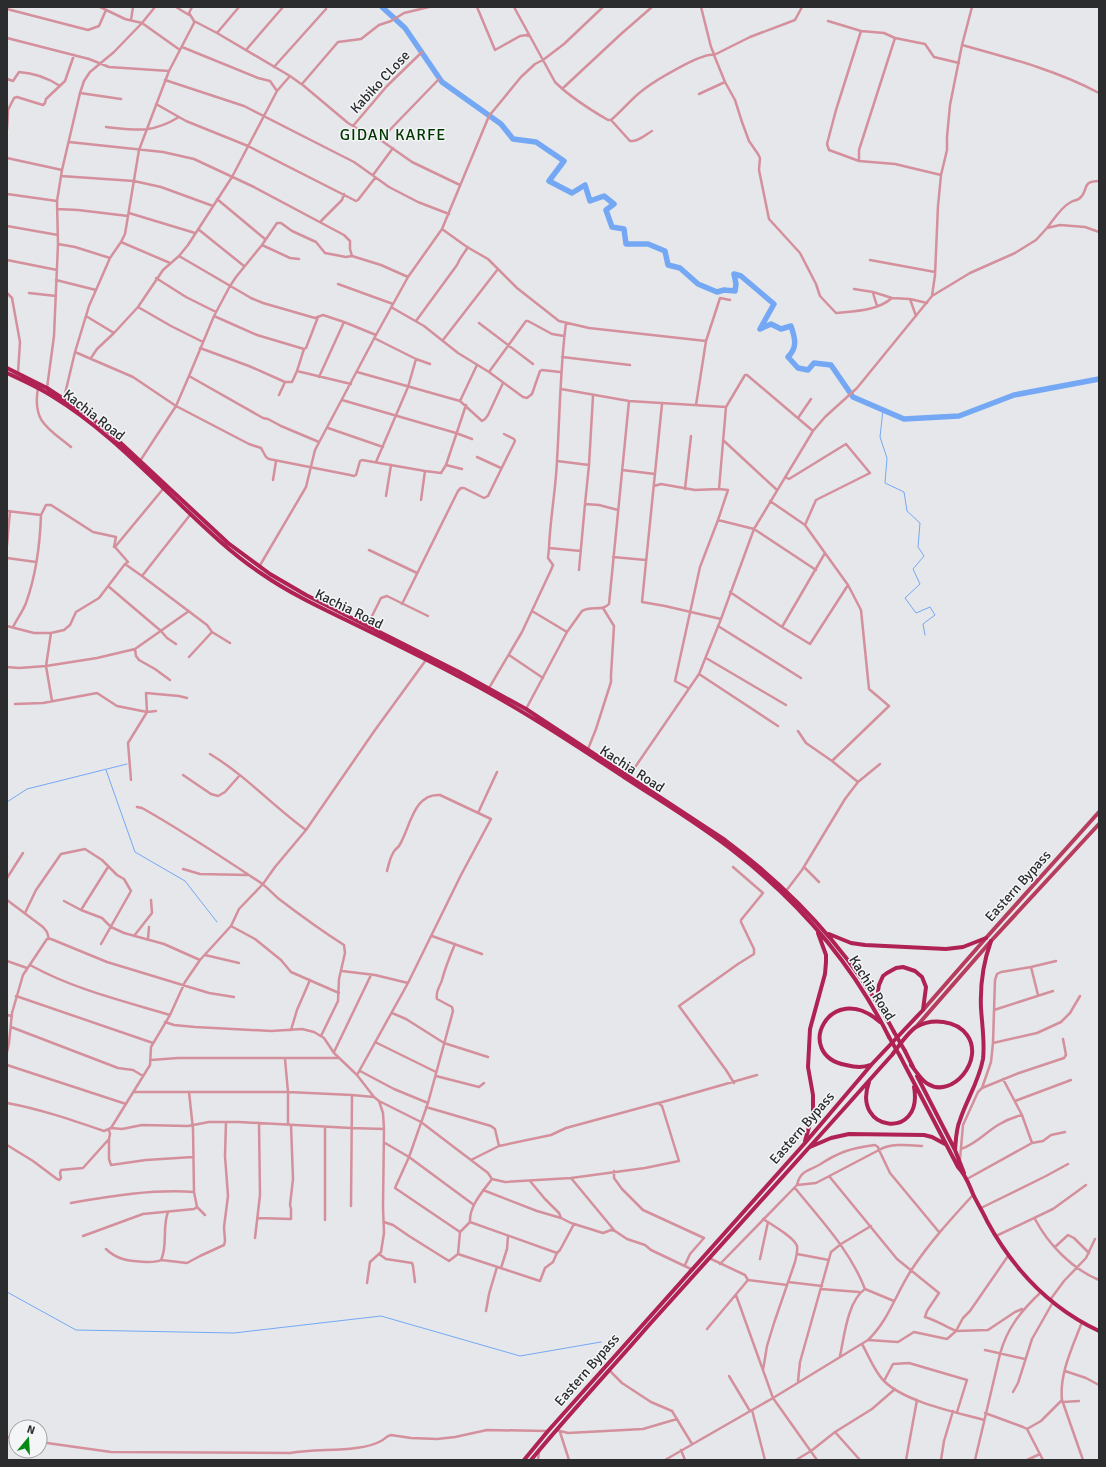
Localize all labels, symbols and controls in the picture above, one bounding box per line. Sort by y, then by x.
street label: Kabiko CLose [347,47,413,117]
district label: GIDAN KARFE [340,125,446,145]
street label: Kachia Road [60,386,128,444]
street label: Kachia Road [312,585,386,633]
street label: Kachia Road [597,742,667,796]
street label: Eastern Bypass [981,847,1055,925]
street label: Kachia Road [845,952,899,1024]
street label: Eastern Bypass [766,1088,838,1168]
street label: Eastern Bypass [551,1330,623,1410]
north arrow [8,1419,48,1459]
text: N [25,1423,37,1437]

